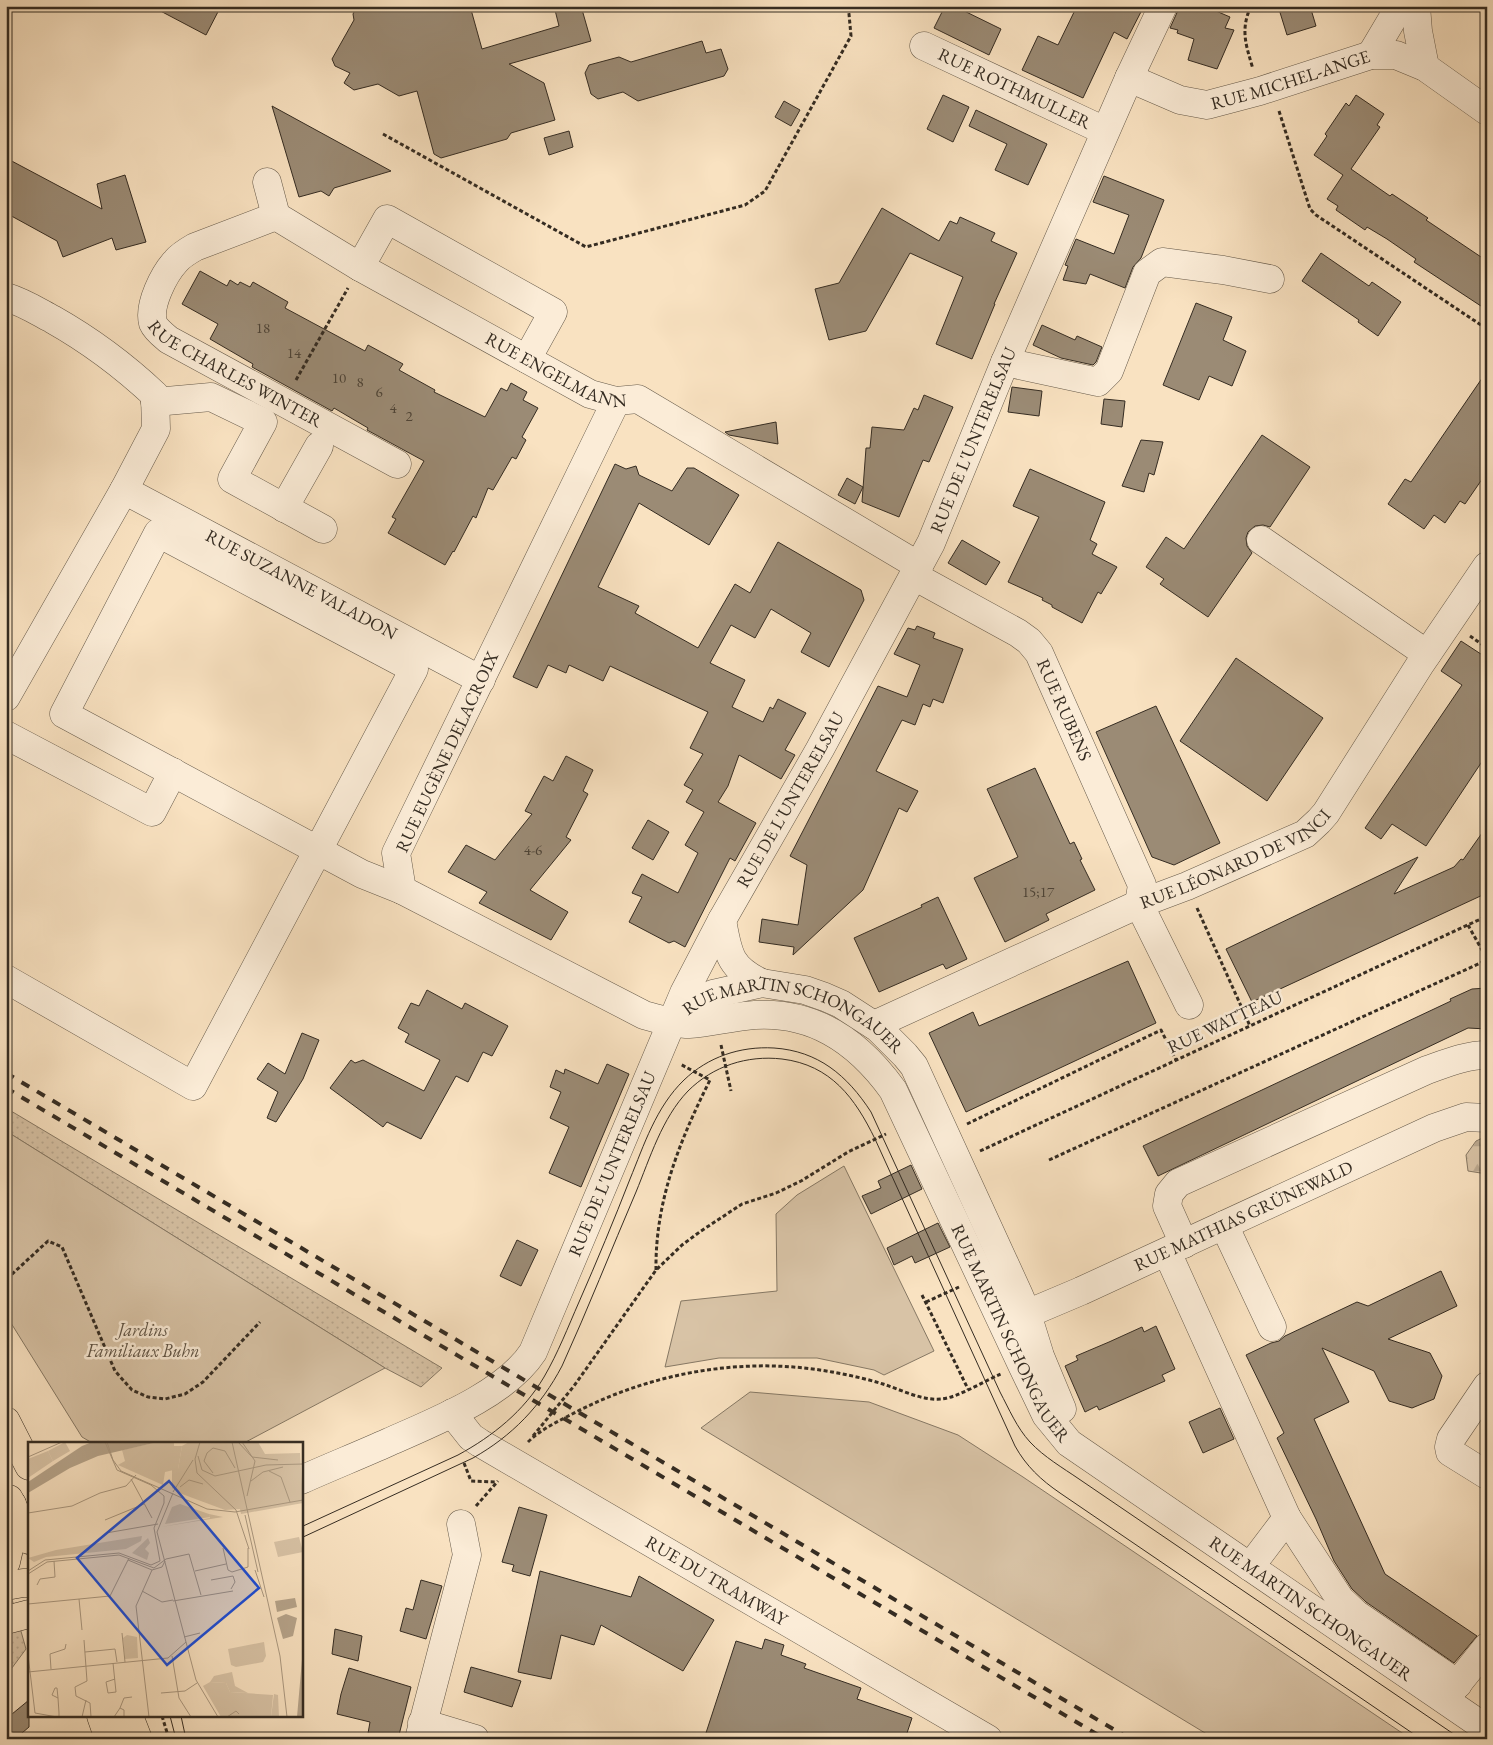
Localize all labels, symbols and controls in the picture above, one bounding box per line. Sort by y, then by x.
street label: RUE ROTHMULLER [935,42,1095,134]
street label: RUE MICHEL-ANGE [1208,44,1373,115]
street label: RUE CHARLES WINTER [143,315,326,432]
house number: 18 [256,318,270,337]
street label: RUE ENGELMANN [482,327,628,412]
house number: 14 [287,343,302,362]
street label: RUE DE L'UNTERELSAU [924,343,1021,536]
house number: 10 [332,368,346,387]
house number: 8 [356,372,364,391]
house number: 6 [375,382,383,401]
house number: 4 [389,398,397,417]
house number: 2 [405,406,413,425]
street label: RUE SUZANNE VALADON [202,524,402,645]
street label: RUE EUGÈNE DELACROIX [390,647,503,856]
street label: RUE RUBENS [1032,655,1097,764]
street label: RUE DE L'UNTERELSAU [731,707,849,892]
street label: RUE LÉONARD DE VINCI [1136,804,1335,914]
house number: 4-6 [524,840,542,859]
house number: 15;17 [1022,882,1055,901]
street label: RUE MARTIN SCHONGAUER [677,971,909,1058]
street label: RUE WATTEAU [1163,984,1287,1058]
street label: RUE DE L'UNTERELSAU [563,1067,661,1260]
street label: RUE MATHIAS GRÜNEWALD [1130,1155,1356,1276]
street label: RUE MARTIN SCHONGAUER [947,1220,1076,1447]
park label: Jardins Familiaux Buhn [86,1318,200,1362]
inset map [28,1442,302,1718]
street label: RUE DU TRAMWAY [642,1530,793,1631]
street label: RUE MARTIN SCHONGAUER [1205,1530,1417,1686]

